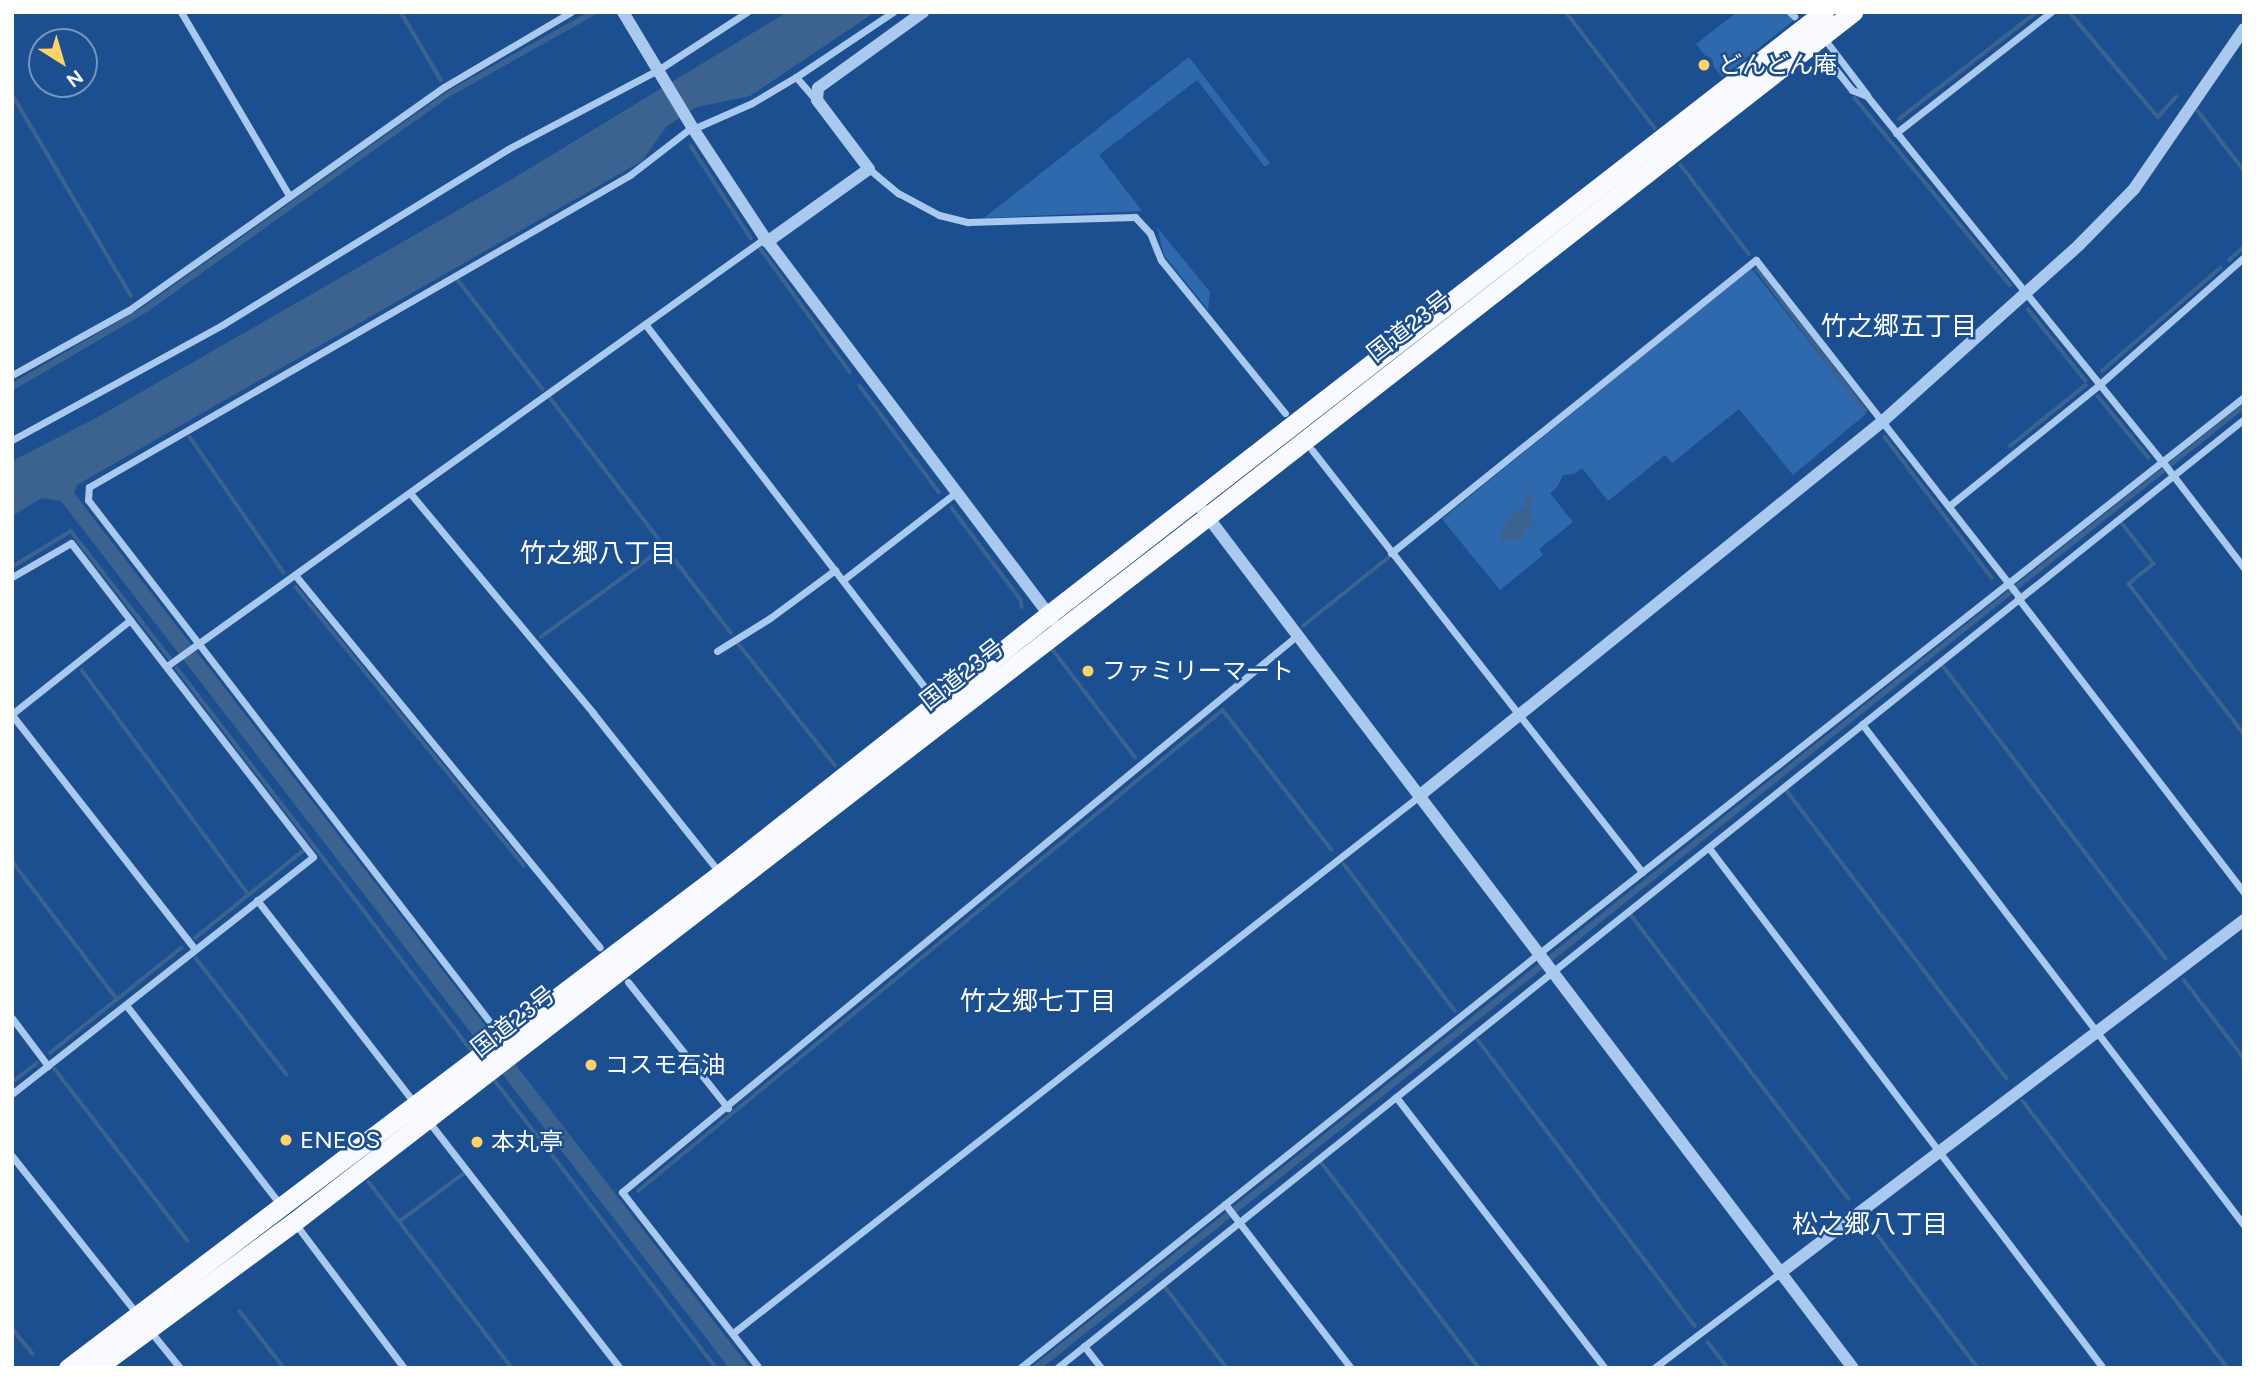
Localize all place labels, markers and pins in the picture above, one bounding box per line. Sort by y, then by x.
place label: どんどん庵 [1718,51,1838,79]
marker: どんどん庵 [1696,57,1712,73]
place label: ファミリーマート [1102,657,1294,685]
marker: ファミリーマート [1080,663,1096,679]
place label: コスモ石油 [605,1051,725,1079]
marker: コスモ石油 [583,1057,599,1073]
place label: ENEOS [300,1126,380,1154]
place label: 本丸亭 [491,1128,563,1156]
marker: ENEOS [278,1132,294,1148]
marker: 本丸亭 [469,1134,485,1150]

